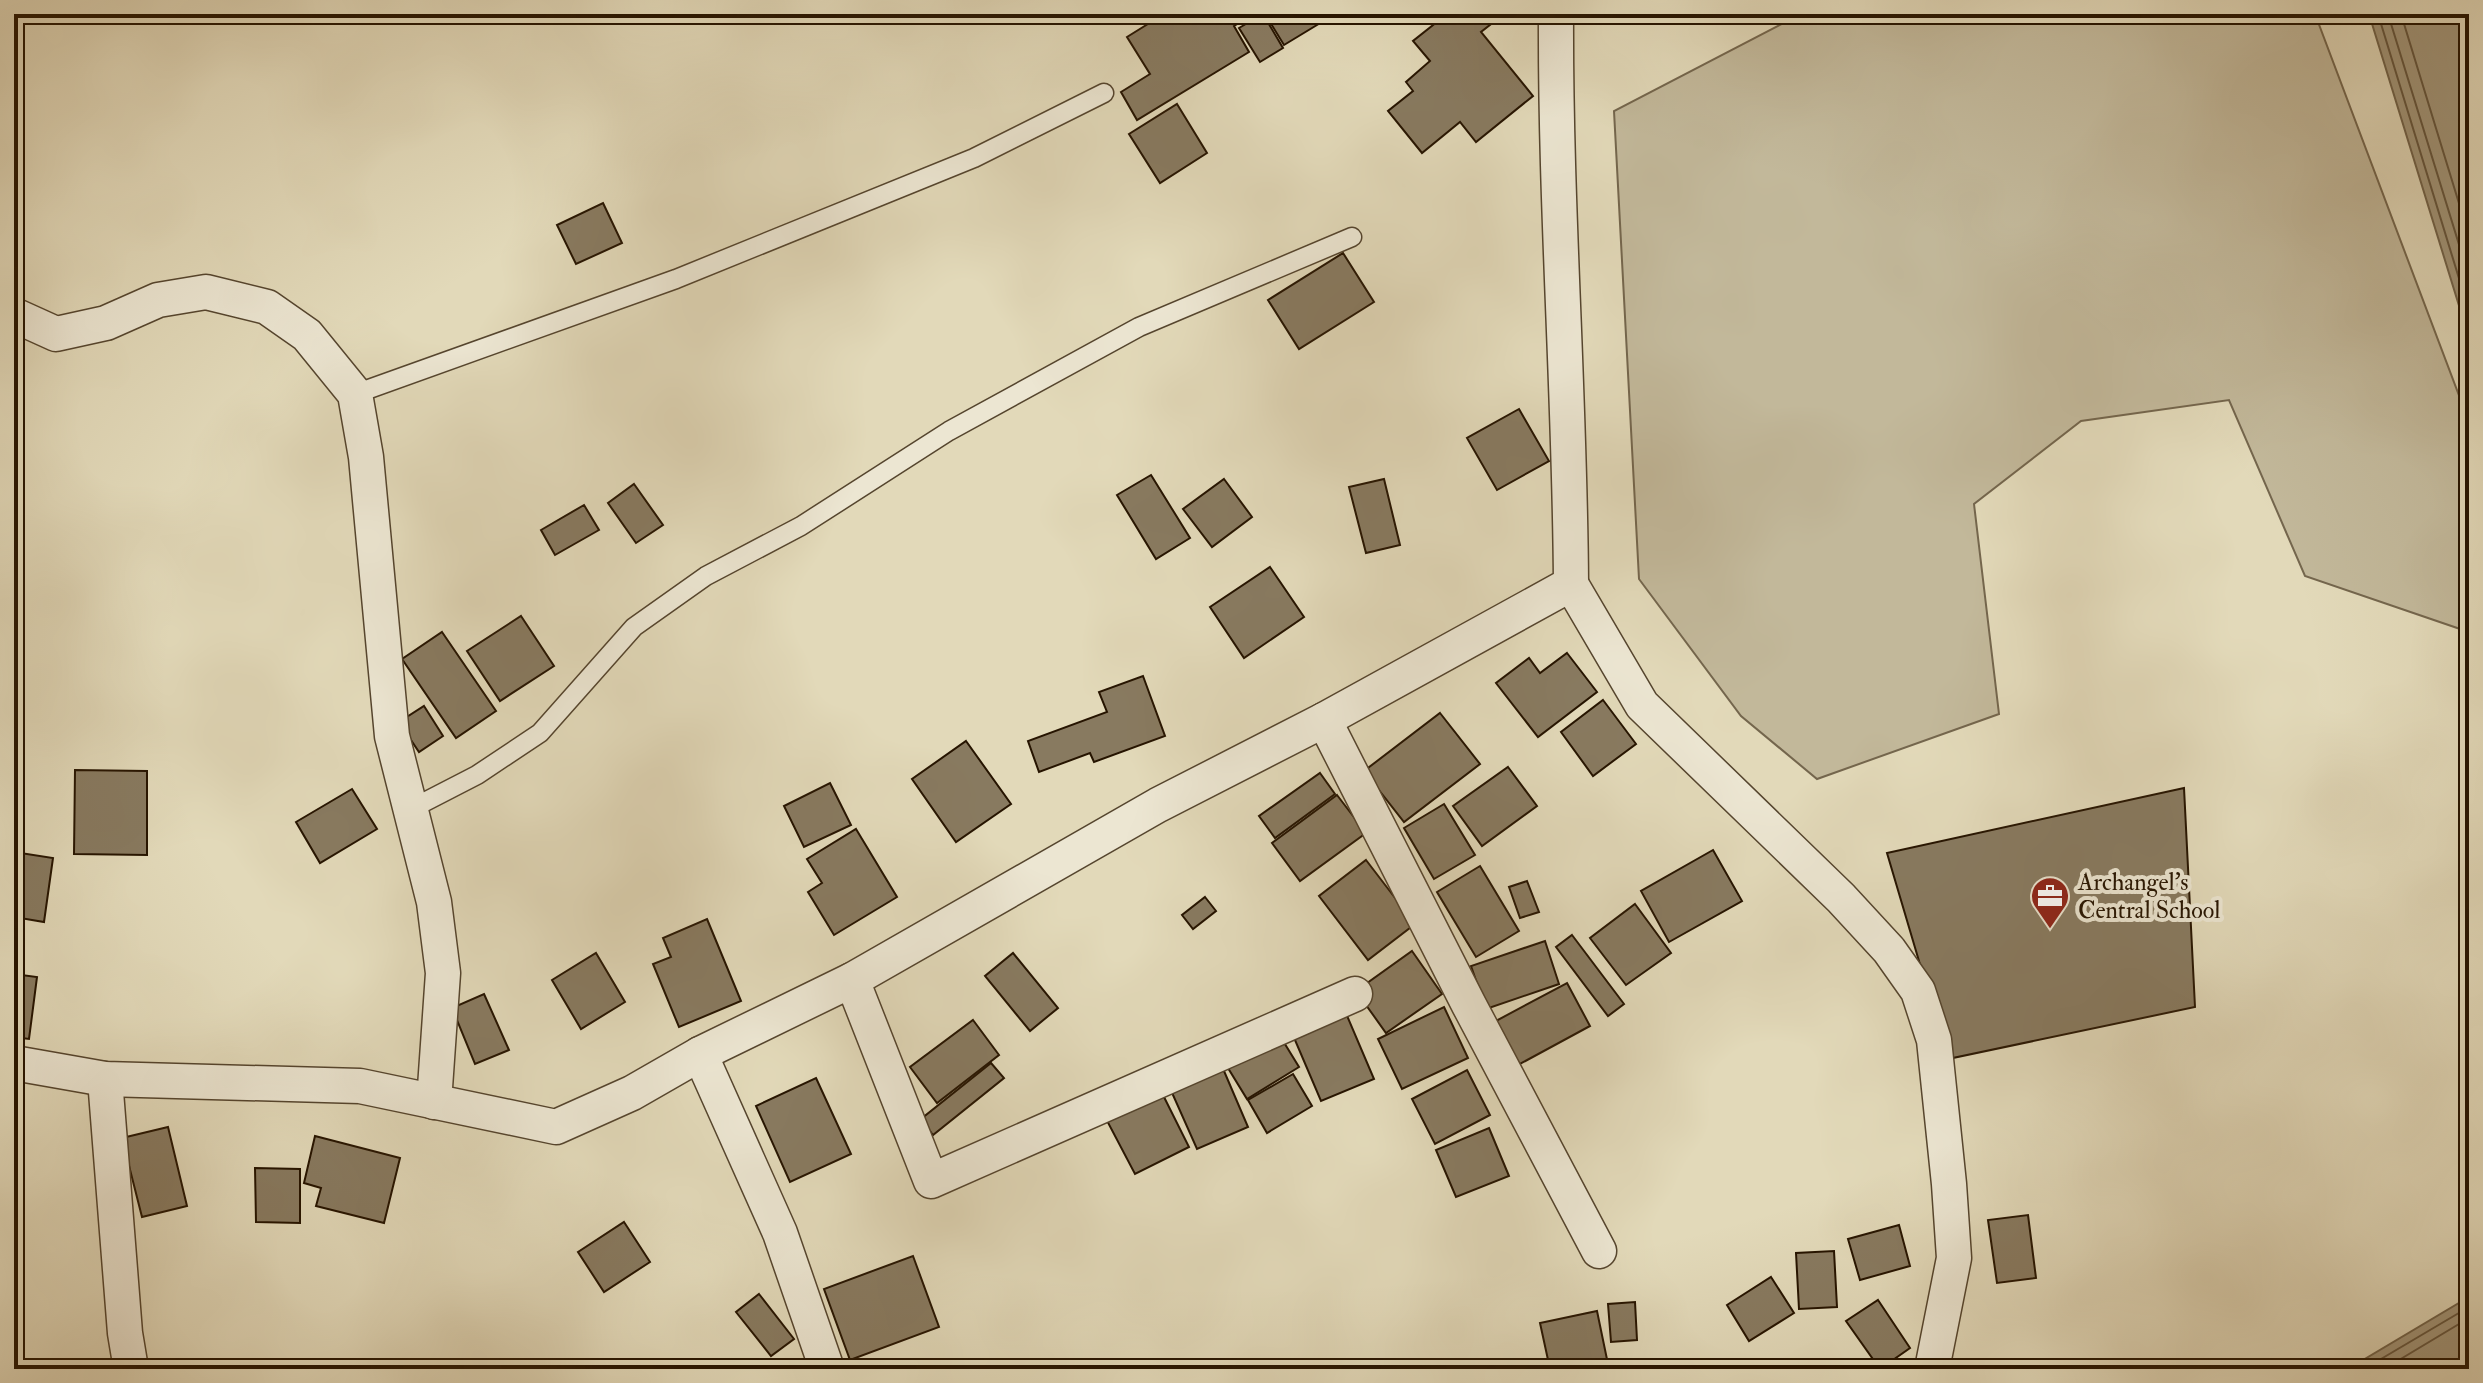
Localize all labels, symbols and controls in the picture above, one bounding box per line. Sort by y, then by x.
place label: Archangel's Central School [2077,867,2220,926]
office icon: Archangel's Central School [2029,875,2071,930]

